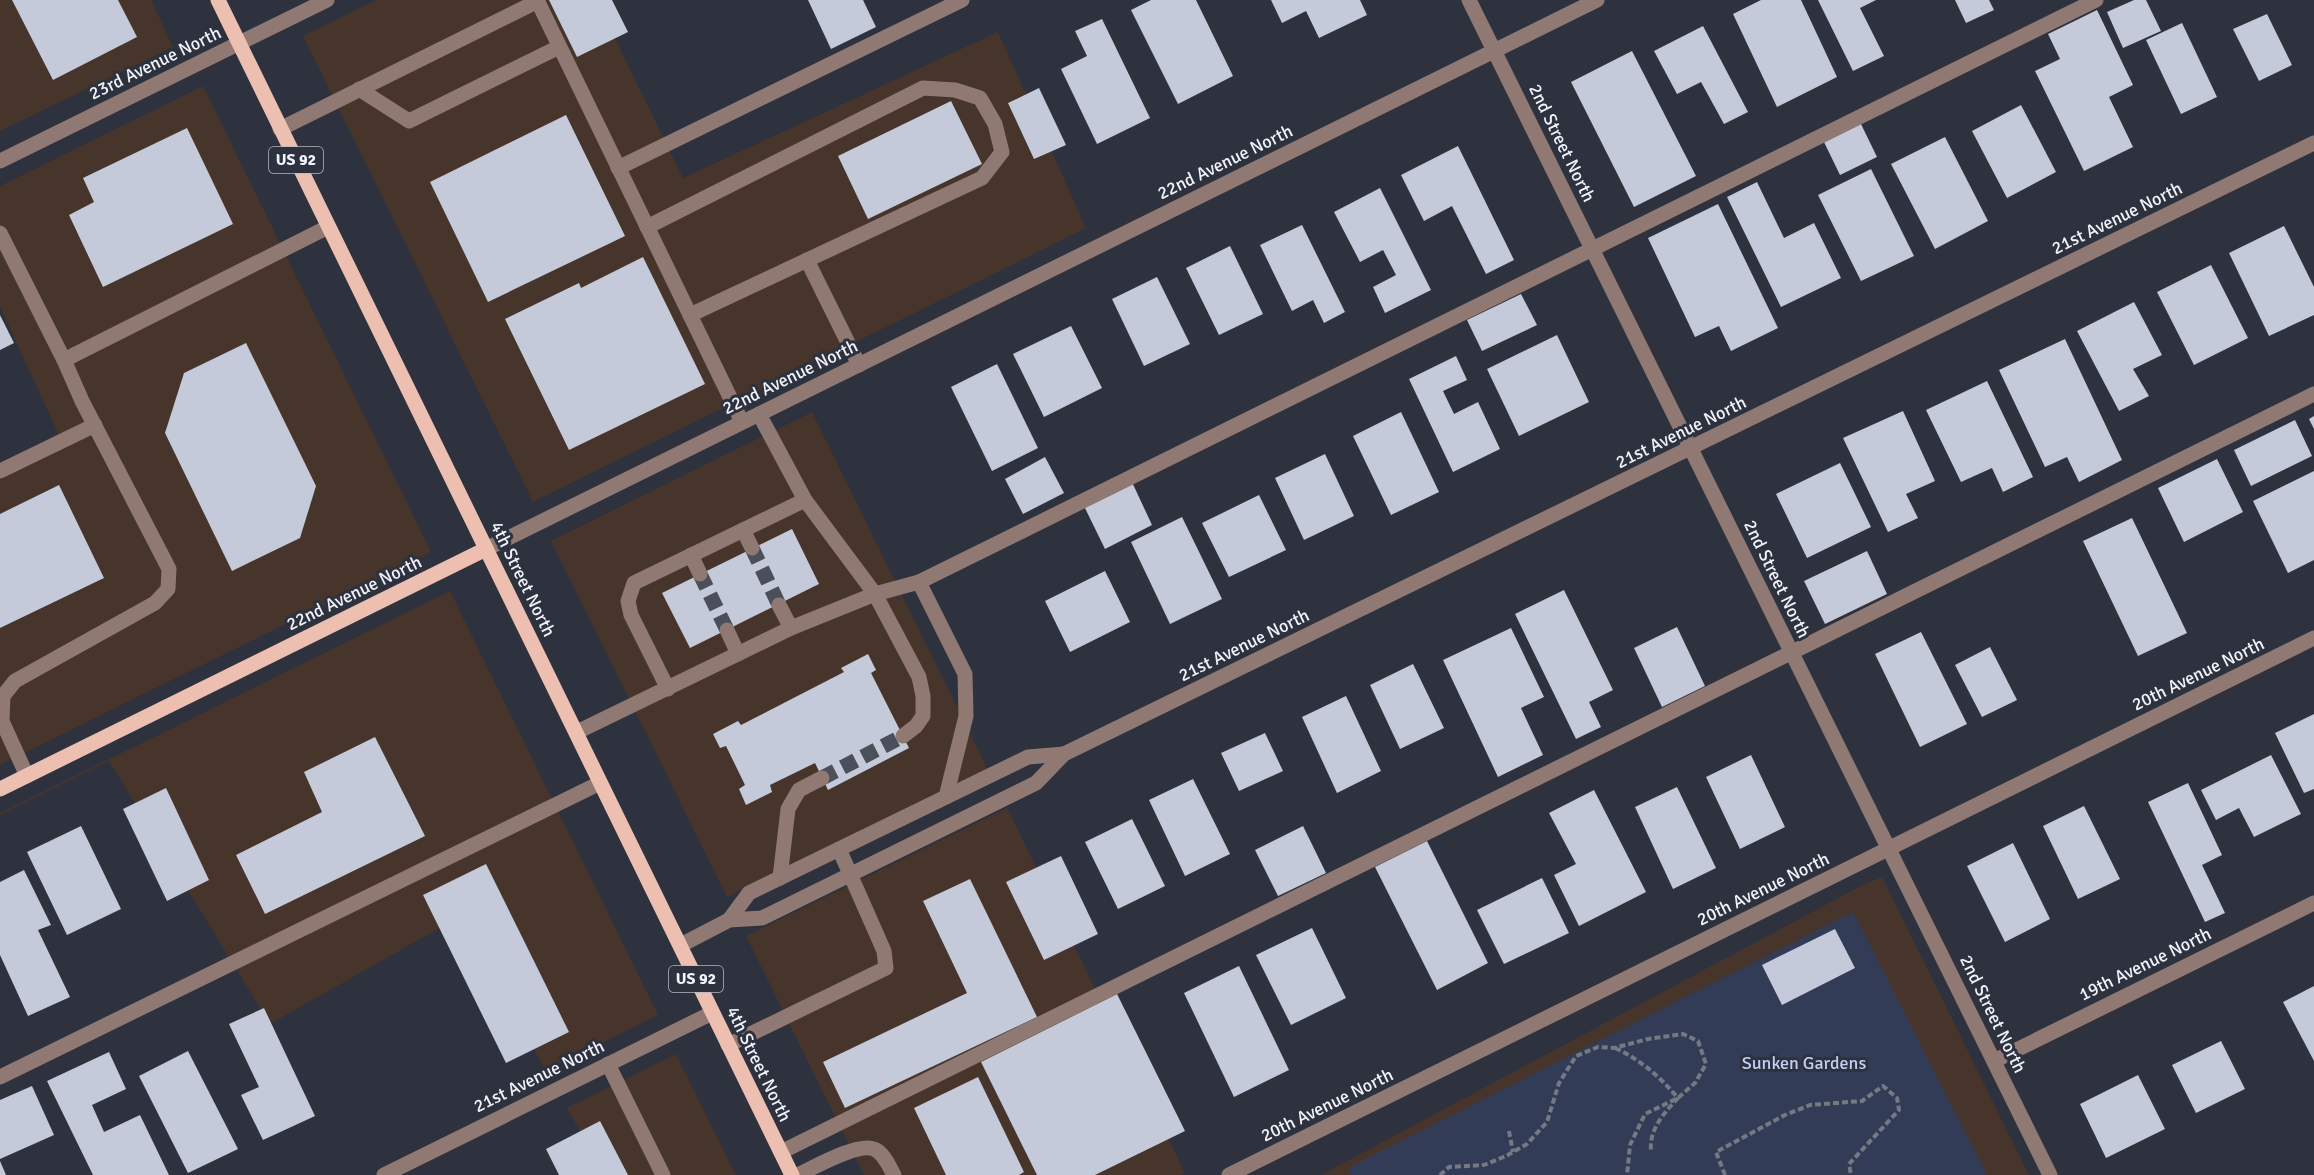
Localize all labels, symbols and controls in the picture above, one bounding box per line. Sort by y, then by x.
street label: 23rd Avenue North [85,21,225,105]
street label: 2nd Street North [1524,80,1600,206]
street label: 22nd Avenue North [1154,120,1296,204]
road number: US 92 [269,147,323,173]
street label: 21st Avenue North [2048,177,2186,259]
street label: 22nd Avenue North [719,335,861,419]
street label: 21st Avenue North [1612,391,1750,473]
street label: 2nd Street North [1739,516,1815,642]
street label: 4th Street North [486,518,560,640]
street label: 22nd Avenue North [283,551,425,635]
street label: 21st Avenue North [1175,604,1313,686]
street label: 20th Avenue North [2128,632,2268,716]
street label: 20th Avenue North [1693,847,1833,931]
street label: 19th Avenue North [2075,922,2215,1006]
street label: 2nd Street North [1955,951,2031,1077]
road number: US 92 [669,966,723,992]
street label: 4th Street North [722,1003,796,1125]
street label: 21st Avenue North [470,1035,608,1117]
park label: Sunken Gardens [1742,1052,1866,1074]
street label: 20th Avenue North [1257,1063,1397,1147]

